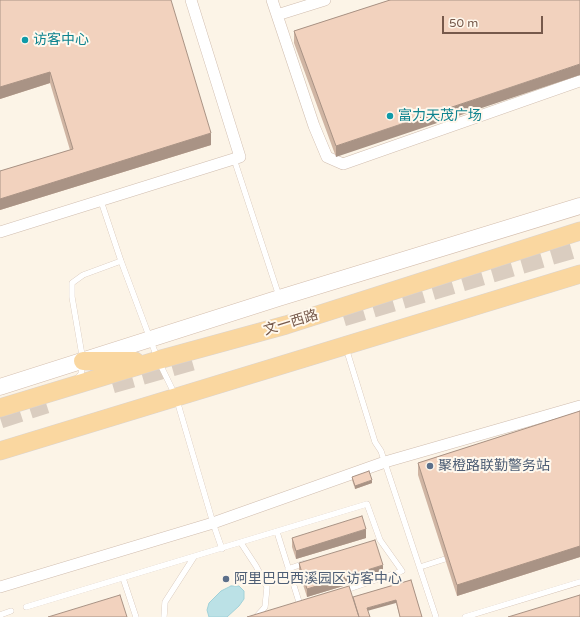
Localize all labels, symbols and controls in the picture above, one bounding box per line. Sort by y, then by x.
scale bar [444,8,545,34]
text: 50 m [449,16,478,30]
place label: 访客中心 [33,32,89,48]
marker: 访客中心 [20,35,30,45]
place label: 富力天茂广场 [398,108,482,124]
marker: 富力天茂广场 [385,111,395,121]
street label: 文一西路 [262,307,320,339]
place label: 聚橙路联勤警务站 [438,458,550,474]
marker: 聚橙路联勤警务站 [425,461,435,471]
place label: 阿里巴巴西溪园区访客中心 [234,571,402,587]
marker: 阿里巴巴西溪园区访客中心 [221,574,231,584]

